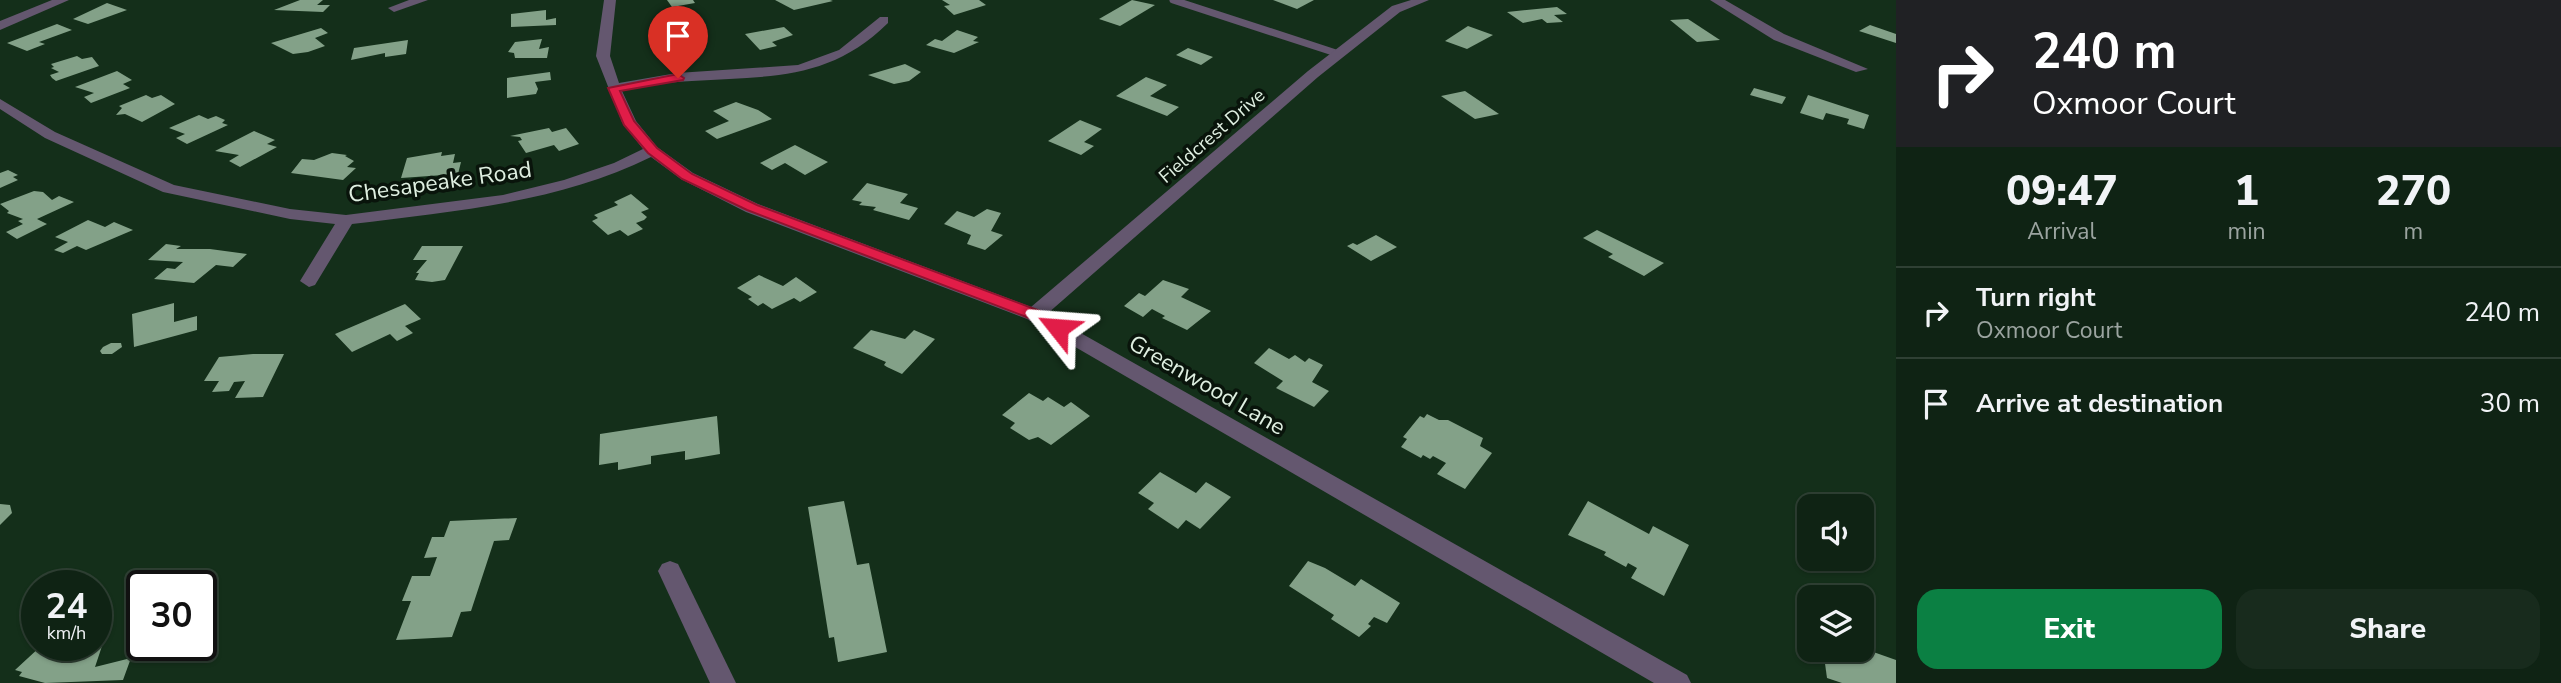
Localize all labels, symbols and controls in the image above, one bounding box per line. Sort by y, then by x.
pin [648,6,708,78]
icon: arrive [659,17,697,55]
text: 240 m [2032,18,2176,85]
icon: right [1917,28,2008,119]
text: Oxmoor Court [2032,82,2236,125]
street label: Fieldcrest Drive [1153,83,1271,189]
street label: Chesapeake Road [346,154,534,210]
text: 09:47 [2006,163,2118,220]
text: 1 [2234,163,2259,220]
text: 270 [2376,163,2451,220]
text: Arrival [2027,216,2096,247]
text: min [2228,216,2266,247]
text: m [2403,216,2423,247]
text: Turn right [1976,280,2095,315]
position arrow [1021,291,1095,365]
icon: right [1917,294,1955,332]
text: 240 m [2464,295,2540,330]
text: Oxmoor Court [1976,315,2122,346]
street label: Greenwood Lane [1123,328,1291,442]
icon: arrive [1917,385,1955,423]
text: Arrive at destination [1976,386,2223,421]
text: 30 m [2480,386,2540,421]
map controls [1797,494,1874,662]
button: sound [1797,494,1874,571]
speed limit sign: 30 [126,570,217,661]
text: 24 [45,583,88,630]
button: layers [1797,585,1874,662]
button: Exit [1917,589,2222,669]
button: Share [2236,589,2540,669]
text: km/h [47,621,86,645]

